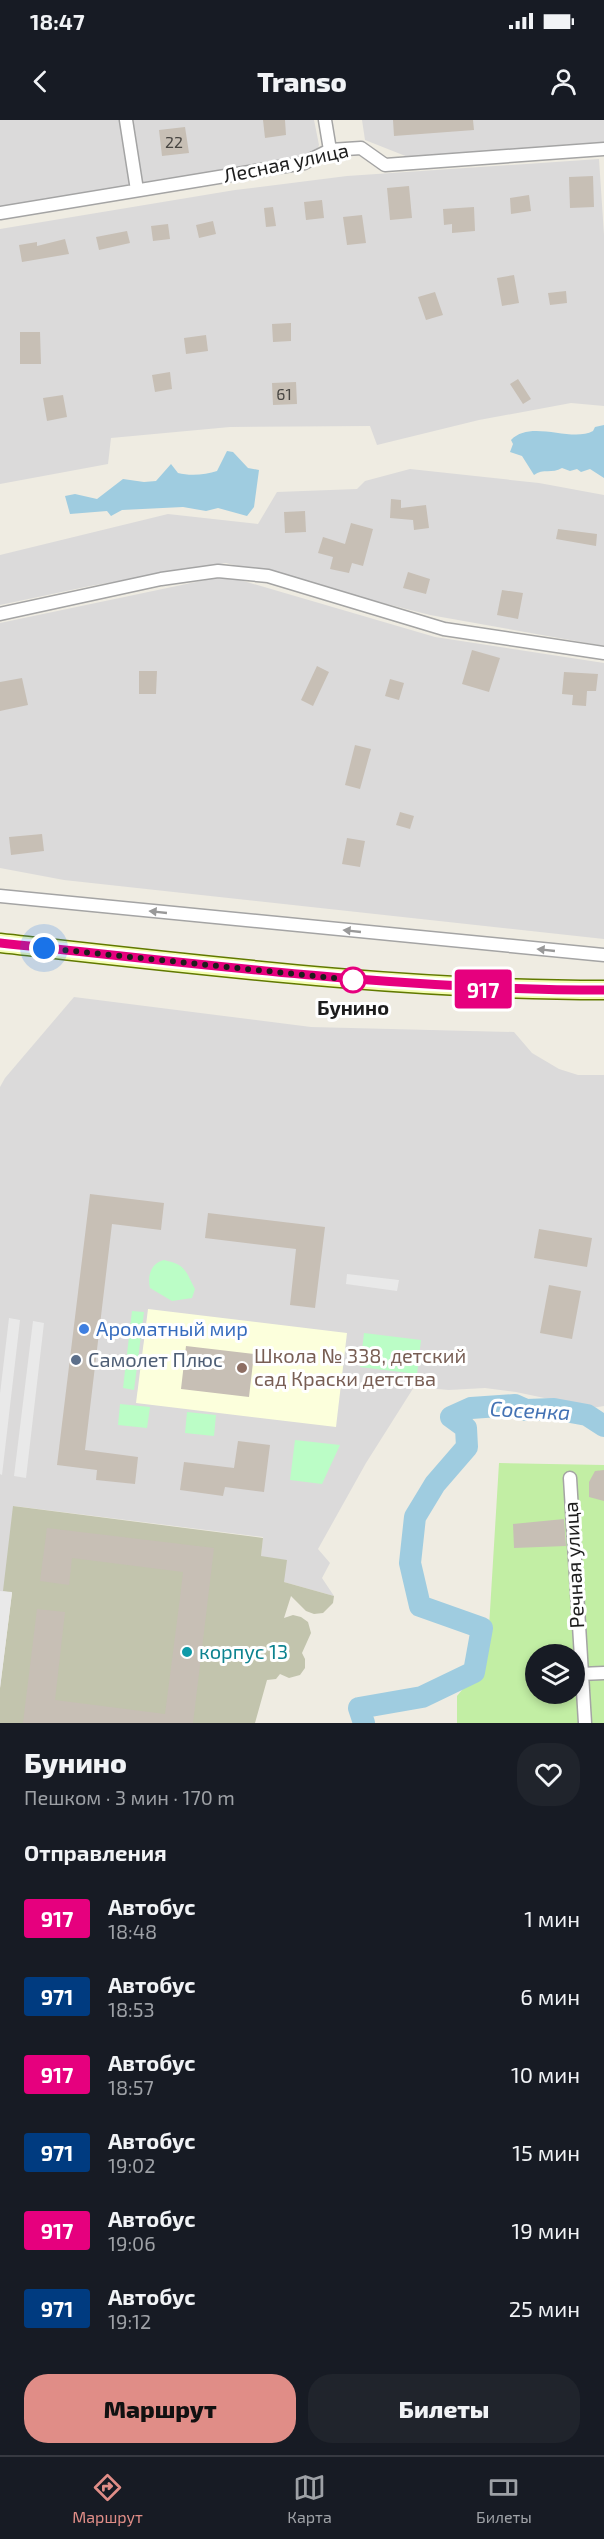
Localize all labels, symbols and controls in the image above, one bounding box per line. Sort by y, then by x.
text: 18:47 [30,8,85,34]
icon: back [24,65,57,98]
text: Transo [257,65,347,97]
icon: person [547,65,580,98]
house number: 22 [165,132,183,151]
street label: Лесная улица [221,137,351,188]
house number: 61 [276,384,292,403]
one-way arrow [148,907,167,917]
one-way arrow [342,926,361,936]
your location [29,933,59,963]
one-way arrow [536,945,555,955]
marker: Бунино [340,967,366,993]
line badge: 917 [448,970,518,1008]
text: 917 [467,977,499,1002]
place label: Бунино [317,995,389,1019]
place label: Ароматный мир [96,1316,248,1340]
marker: Ароматный мир [77,1322,91,1336]
place label: Школа № 338, детский сад Краски детства [254,1343,466,1390]
place label: Самолет Плюс [88,1347,223,1371]
marker: Самолет Плюс [69,1353,83,1367]
marker: Школа № 338, детский сад Краски детства [235,1361,249,1375]
water label: Сосенка [489,1395,571,1424]
street label: Речная улица [558,1501,589,1629]
place label: корпус 13 [199,1639,288,1664]
map controls [525,1644,585,1704]
button: layers [525,1644,585,1704]
marker: корпус 13 [180,1645,194,1659]
button: heart [517,1743,580,1806]
text: Бунино [24,1745,127,1779]
text: Пешком · 3 мин · 170 m [24,1785,235,1809]
text: Отправления [24,1839,167,1865]
text: Автобус [108,1893,196,1919]
text: 1 мин [524,1905,580,1931]
text: 917 [41,1906,73,1931]
text: 18:48 [108,1919,157,1943]
text: Автобус [108,1971,196,1997]
text: 6 мин [520,1983,580,2009]
text: 971 [41,1984,73,2009]
text: 18:53 [108,1997,155,2021]
text: Автобус [108,2049,196,2075]
text: 10 мин [511,2061,580,2087]
text: 917 [41,2062,73,2087]
text: 18:57 [108,2075,154,2099]
text: Автобус [108,2127,196,2153]
text: 15 мин [512,2139,580,2165]
text: 971 [41,2140,73,2165]
text: 19:02 [108,2153,155,2177]
text: Автобус [108,2205,196,2231]
text: 19 мин [512,2217,580,2243]
text: 917 [41,2218,73,2243]
text: 19:06 [108,2231,156,2255]
text: Автобус [108,2283,196,2309]
text: 25 мин [509,2295,580,2321]
text: 971 [41,2296,73,2321]
text: 19:12 [108,2309,151,2333]
button: Маршрут [24,2374,296,2443]
button: Билеты [308,2374,580,2443]
tab: Маршрут [72,2471,143,2526]
tab: Карта [287,2471,332,2526]
tab: Билеты [476,2471,532,2526]

